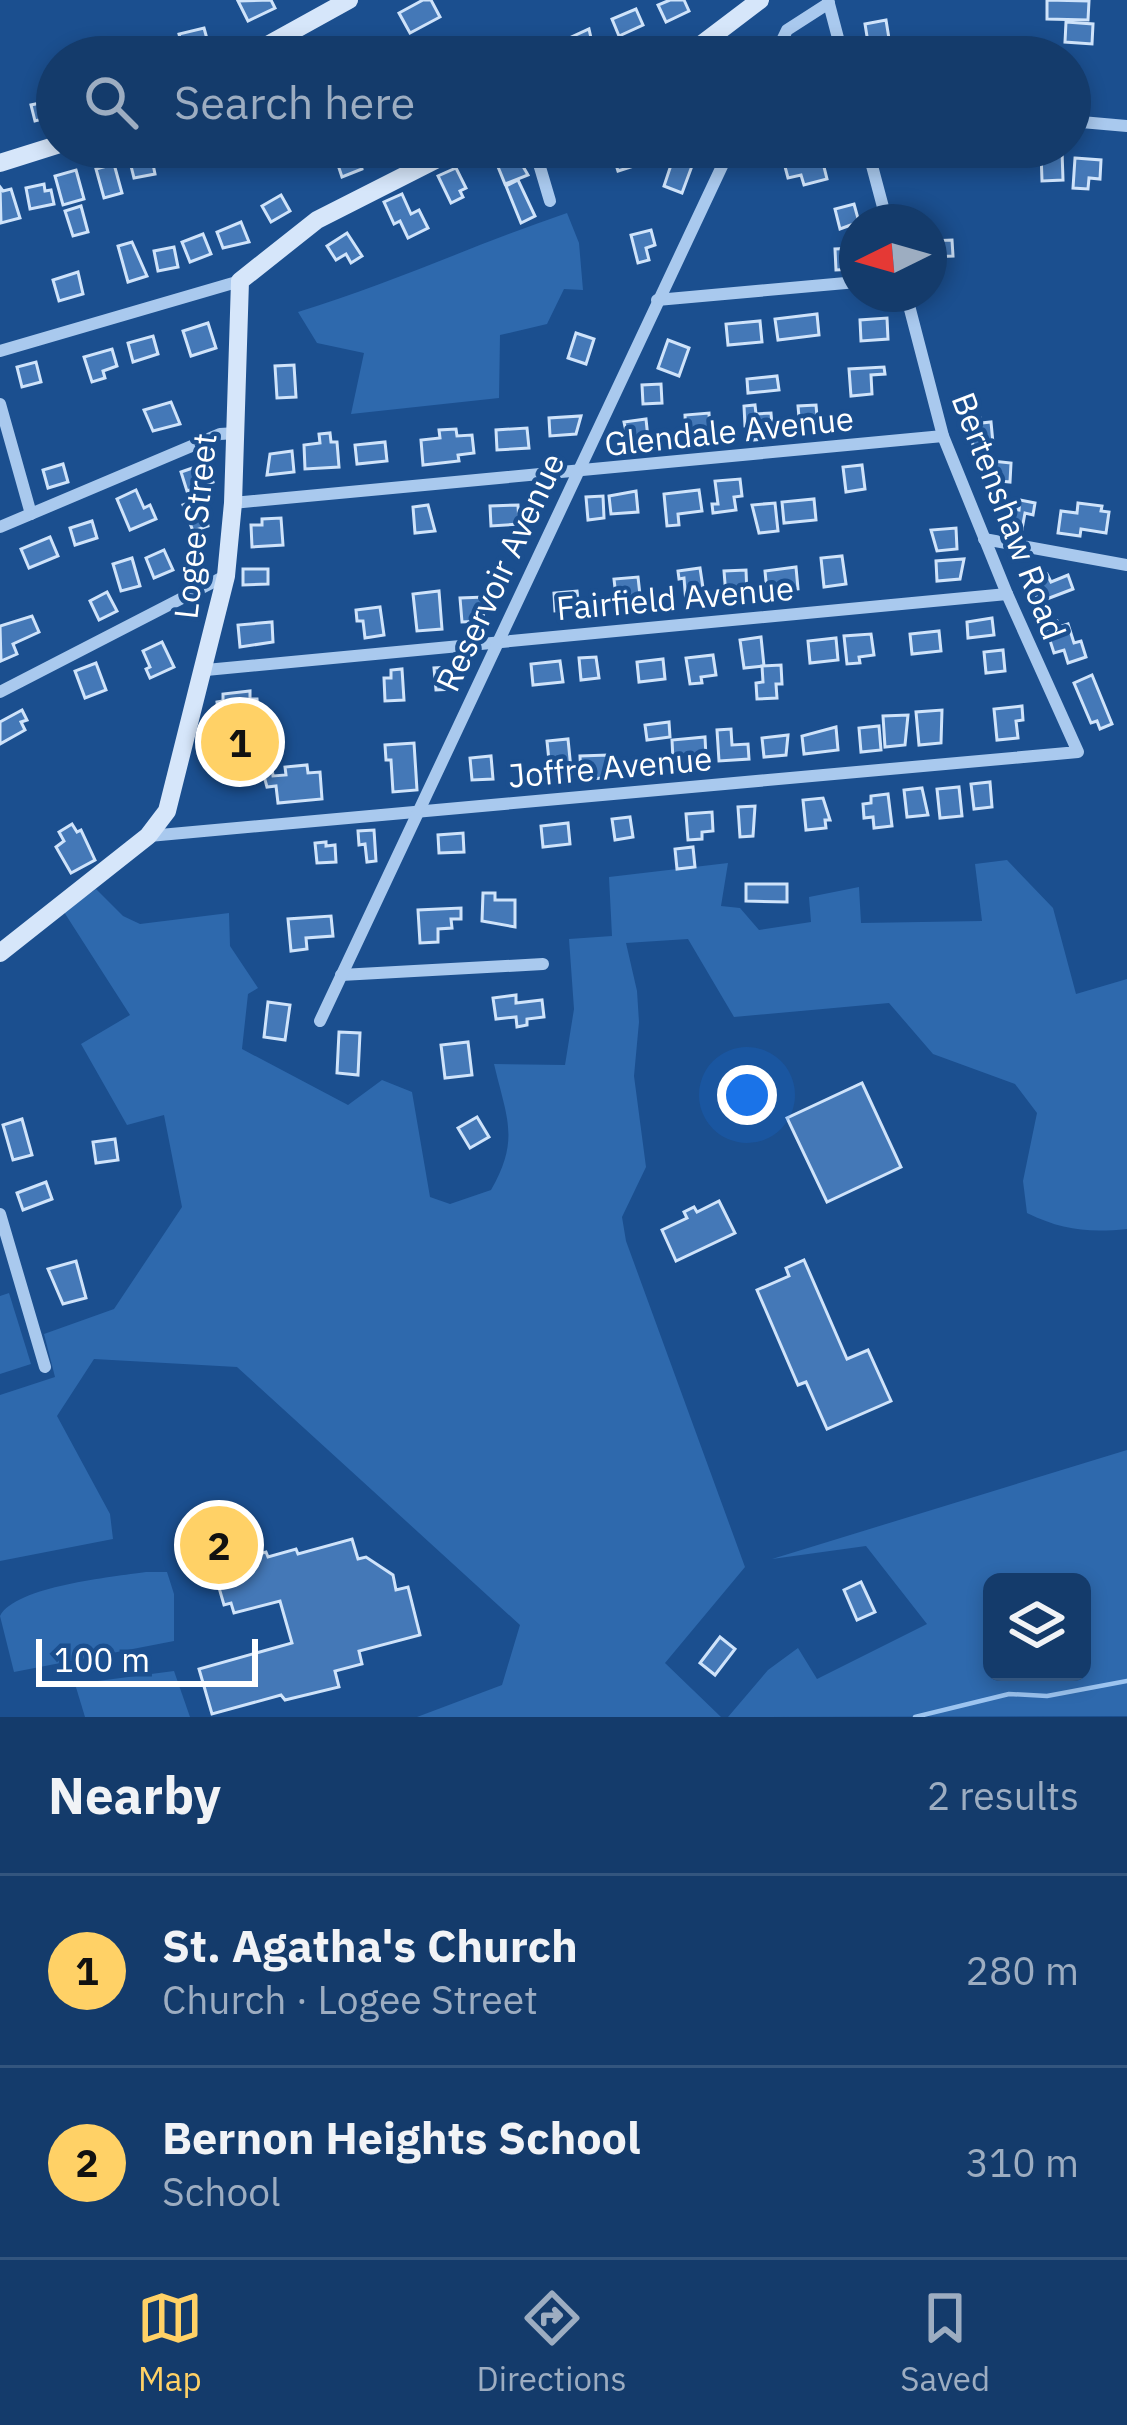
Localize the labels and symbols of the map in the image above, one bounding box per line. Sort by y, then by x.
north arrow [839,204,947,312]
street label: Bertenshaw Road [943,386,1076,646]
street label: Glendale Avenue [602,396,856,465]
street label: Logee Street [163,431,226,621]
street label: Reservoir Avenue [426,446,574,698]
street label: Fairfield Avenue [554,566,795,629]
pin: 1 [201,697,279,787]
street label: Joffre Avenue [506,736,714,797]
your location [717,1065,777,1125]
pin: 2 [180,1500,258,1590]
scale bar [36,1633,258,1686]

